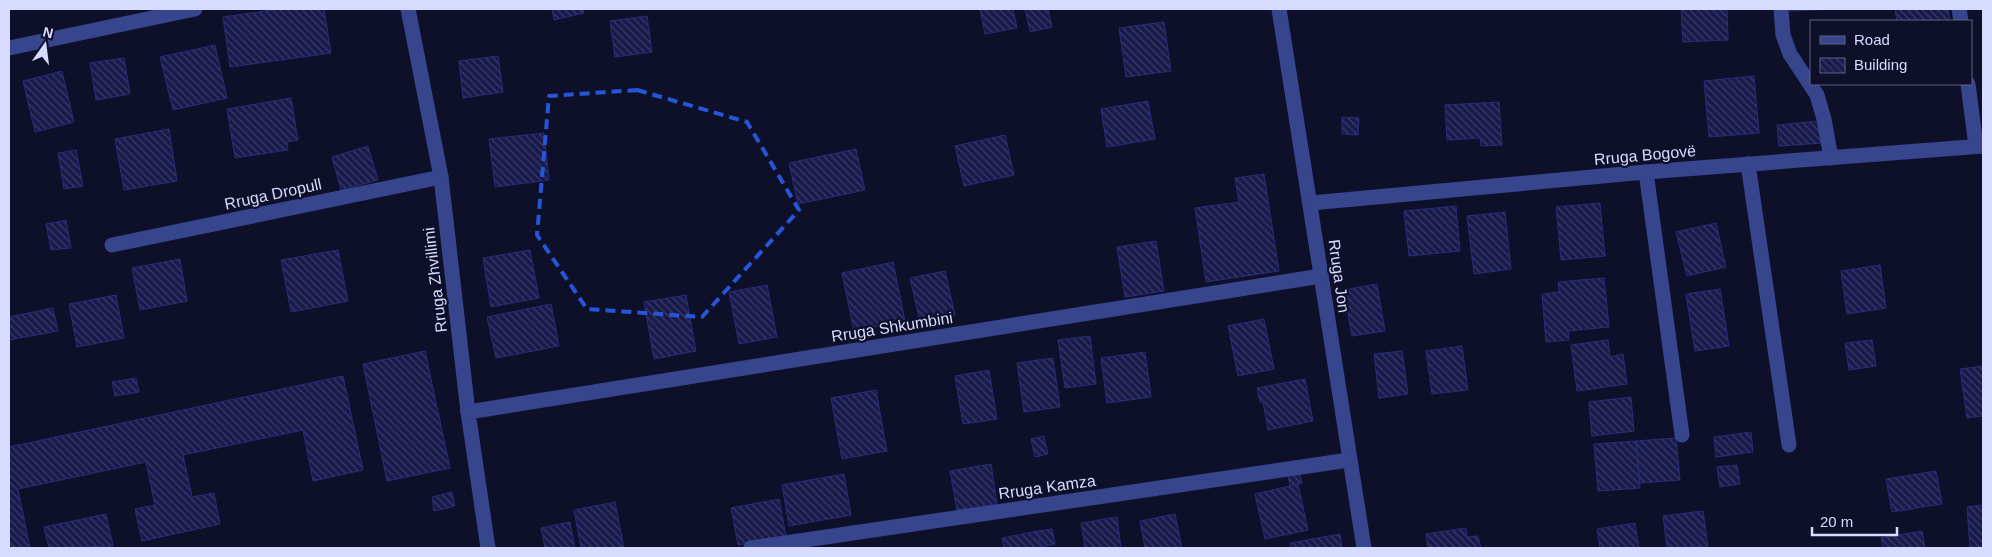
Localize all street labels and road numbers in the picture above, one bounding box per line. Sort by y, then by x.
street label: Rruga Bogovë [1593,142,1697,168]
street label: Rruga Dropull [223,175,323,213]
street label: Rruga Zhvillimi [420,226,450,334]
street label: Rruga Jon [1325,238,1353,314]
street label: Rruga Shkumbini [830,309,954,345]
street label: Rruga Kamza [997,472,1097,502]

